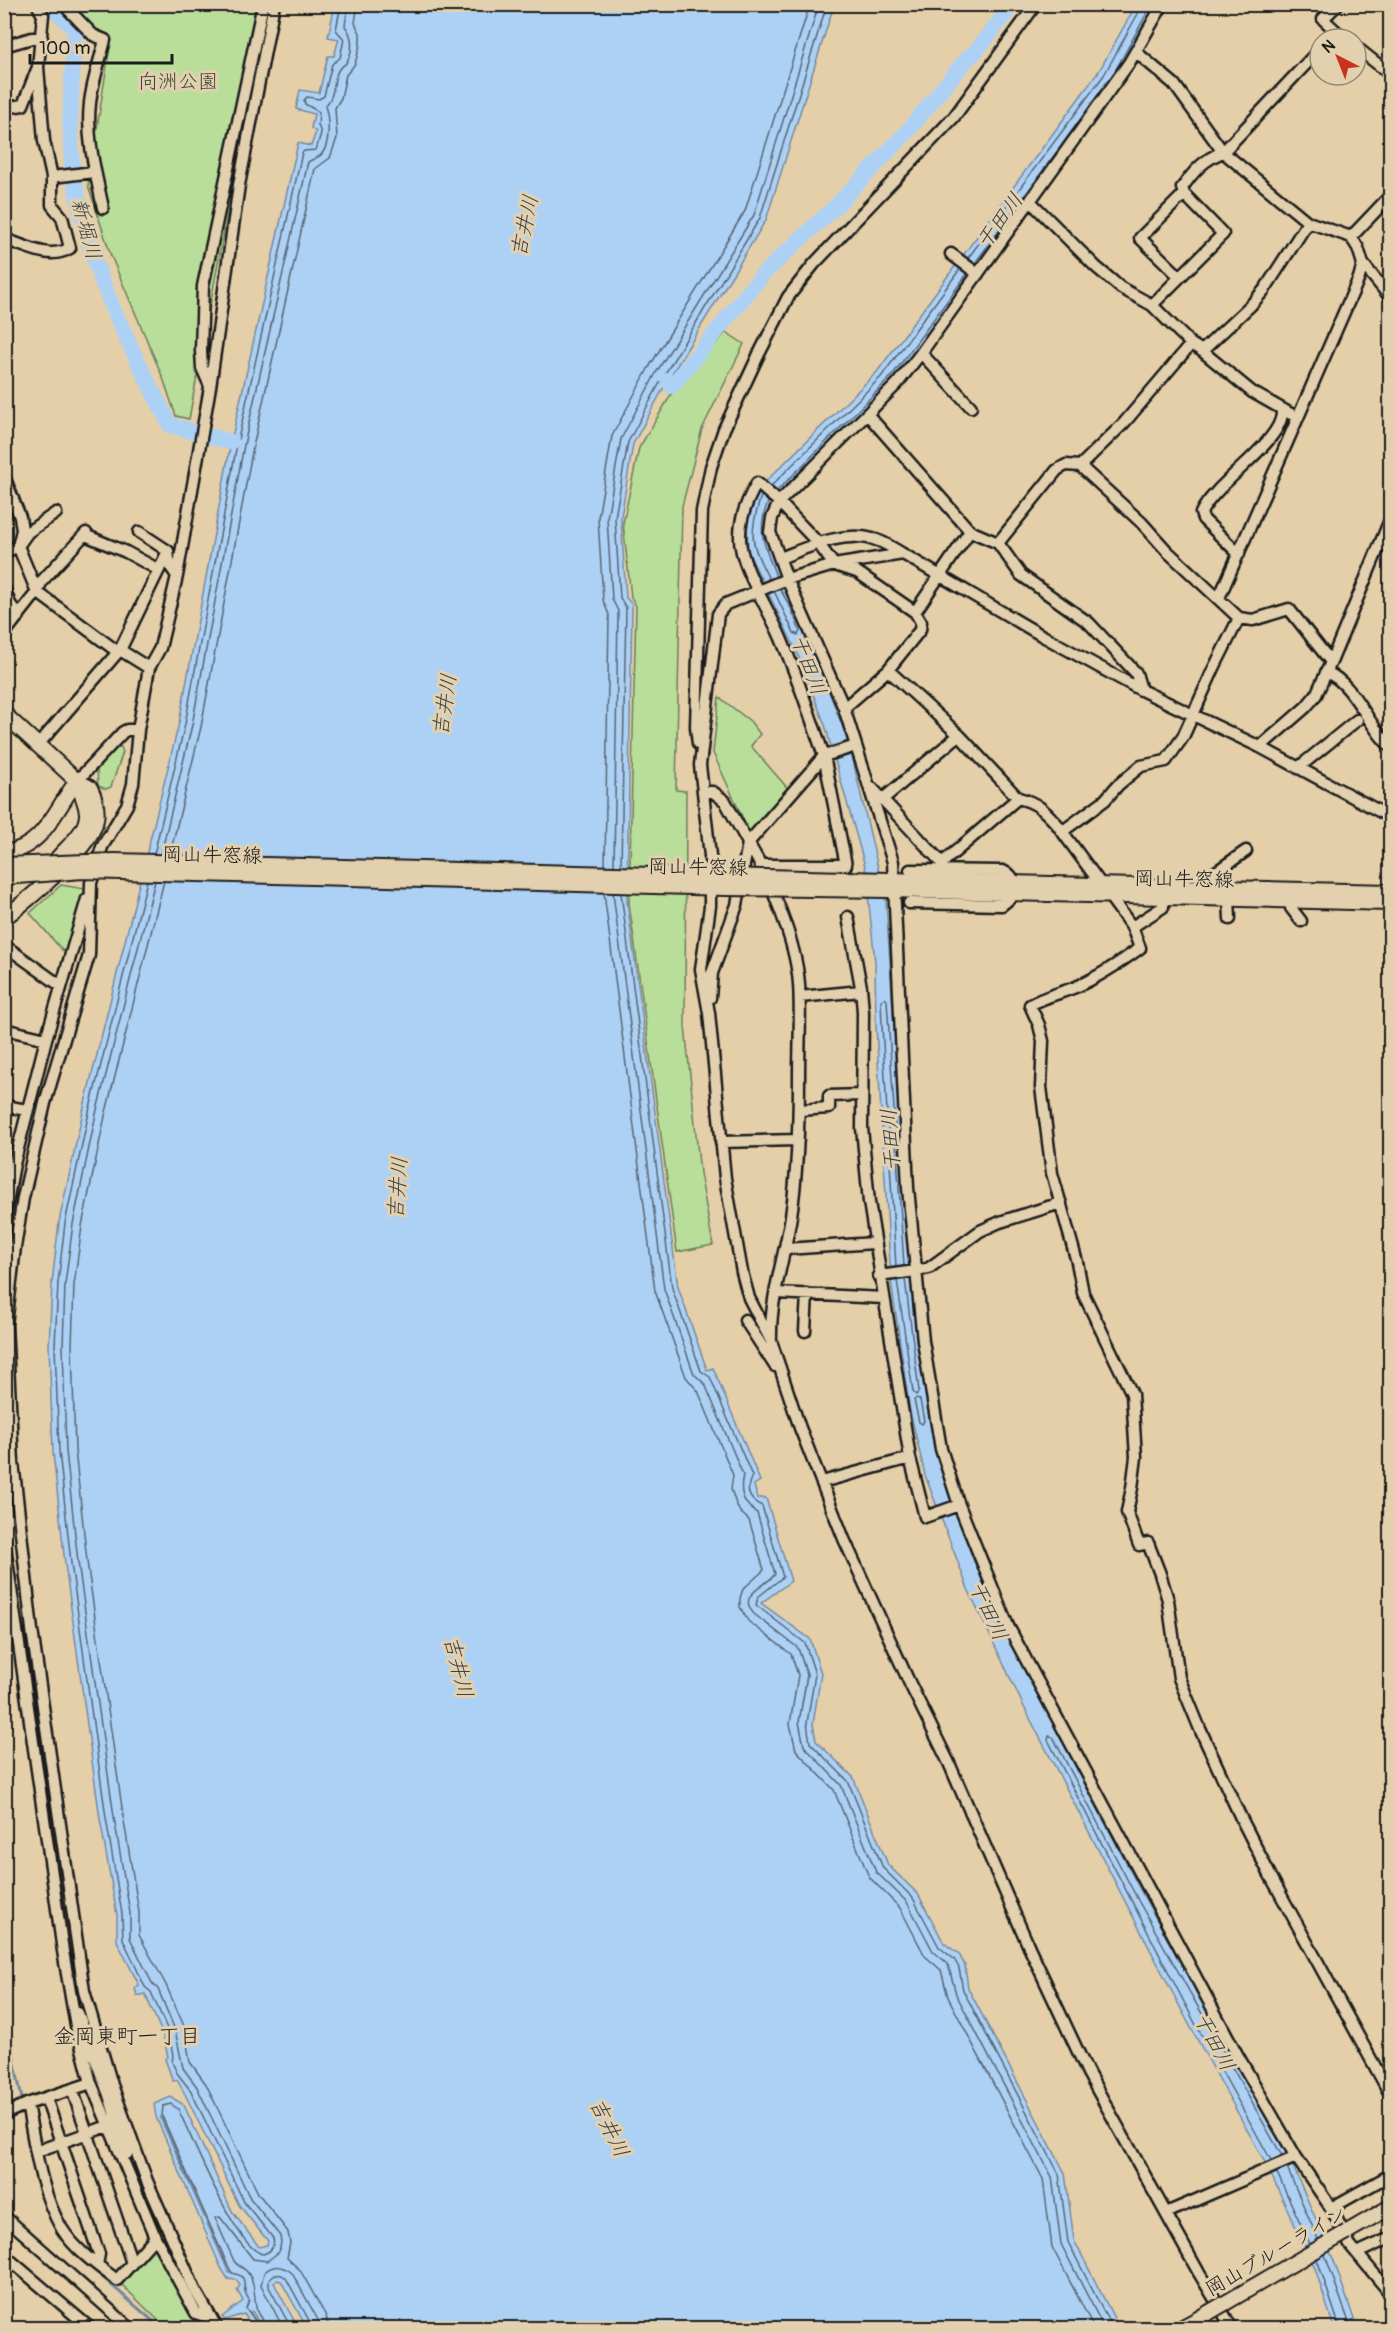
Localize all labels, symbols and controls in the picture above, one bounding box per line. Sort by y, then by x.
scale bar [30,27,172,65]
north arrow [1308,27,1368,87]
text: N [1318,35,1339,58]
text: 100 m [39,37,91,60]
park label: 向洲公園 [138,69,218,94]
water label: 干田川 [971,188,1029,254]
water label: 吉井川 [505,192,545,260]
water label: 新堀川 [65,195,107,263]
water label: 干田川 [784,631,832,699]
water label: 吉井川 [427,672,463,738]
street label: 岡山牛窓線 [162,842,262,868]
street label: 岡山牛窓線 [648,854,748,880]
street label: 岡山牛窓線 [1134,866,1234,892]
water label: 干田川 [875,1108,907,1172]
water label: 吉井川 [382,1156,414,1220]
water label: 干田川 [962,1577,1014,1645]
water label: 吉井川 [437,1633,479,1701]
water label: 干田川 [1187,2008,1241,2076]
district label: 金岡東町一丁目 [54,2023,201,2050]
water label: 吉井川 [583,2094,635,2162]
street label: 岡山ブルーライン [1201,2200,1351,2302]

